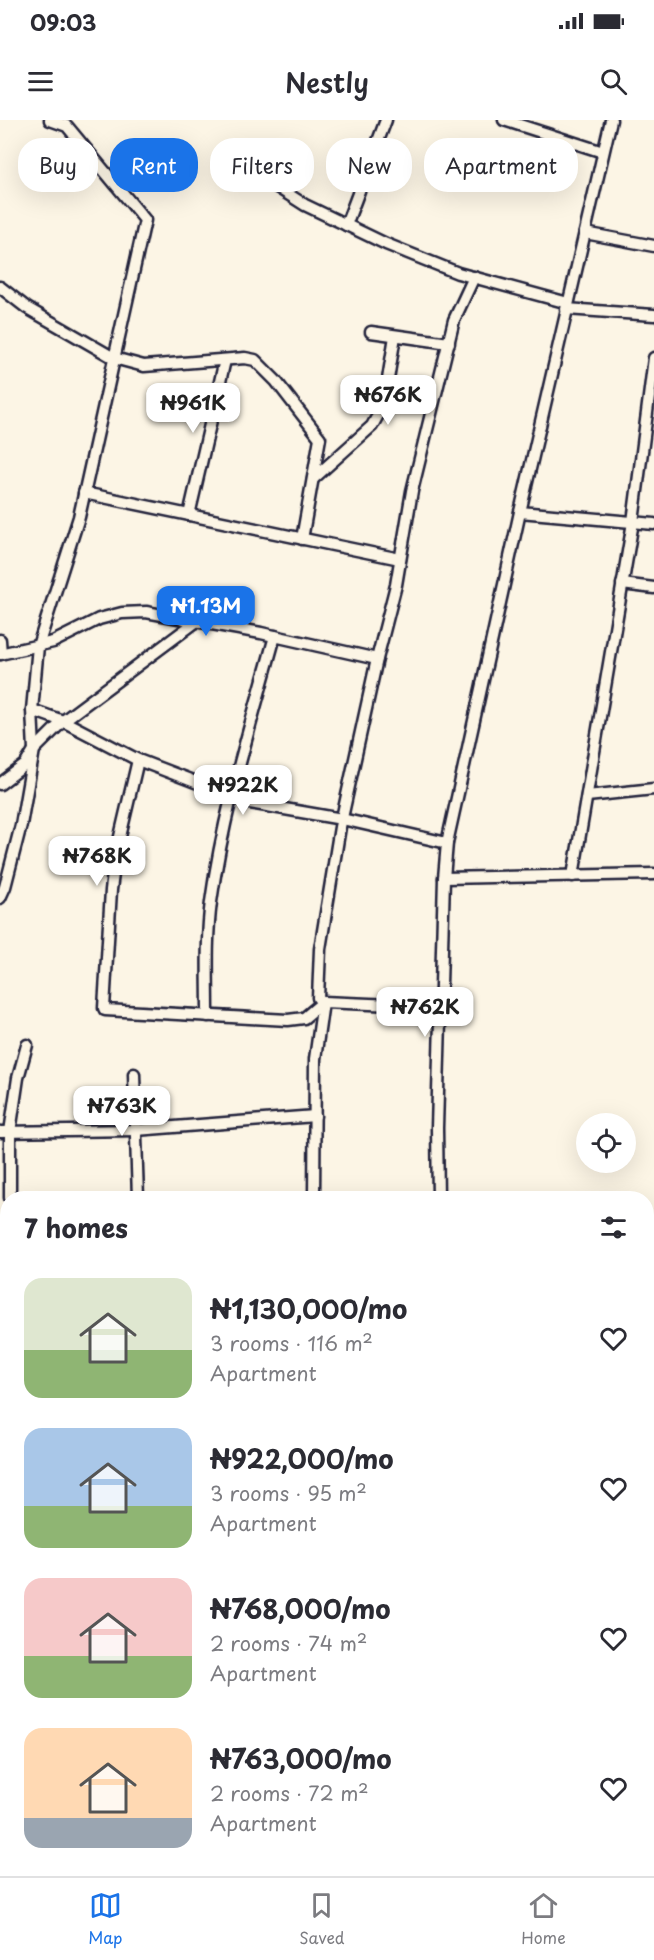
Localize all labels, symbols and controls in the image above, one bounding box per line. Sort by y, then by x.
text: 09:03 [30,5,96,38]
text: Nestly [285,61,369,102]
icon: menu [24,65,57,98]
icon: search [597,65,630,98]
chip: Buy [18,138,98,192]
chip: Rent [110,138,198,192]
chip: Filters [210,138,314,192]
chip: New [326,138,412,192]
chip: Apartment [424,138,578,192]
pin: ₦676K [346,375,430,426]
text: ₦676K [354,379,422,409]
pin: ₦961K [151,383,235,434]
text: ₦961K [160,387,226,417]
pin: ₦1.13M [157,586,255,637]
text: ₦1.13M [171,590,241,620]
pin: ₦922K [201,765,285,816]
text: ₦922K [208,769,278,799]
pin: ₦768K [55,836,139,887]
text: ₦768K [62,840,132,870]
pin: ₦762K [383,987,467,1038]
text: ₦762K [390,991,460,1021]
pin: ₦763K [80,1086,164,1137]
text: ₦763K [87,1090,157,1120]
map controls [576,1113,636,1173]
button: locate [576,1113,636,1173]
text: 7 homes [24,1208,128,1247]
icon: filters [597,1211,630,1244]
text: ₦1,130,000/mo [210,1289,407,1328]
icon: home [72,1302,144,1374]
icon: heart [597,1322,630,1355]
text: 3 rooms · 116 m² [210,1328,373,1358]
text: Apartment [210,1358,317,1388]
text: ₦922,000/mo [210,1439,394,1478]
icon: home [72,1452,144,1524]
icon: heart [597,1472,630,1505]
text: 3 rooms · 95 m² [210,1478,367,1508]
text: Apartment [210,1508,317,1538]
text: ₦768,000/mo [210,1589,390,1628]
icon: home [72,1602,144,1674]
icon: heart [597,1622,630,1655]
text: 2 rooms · 74 m² [210,1628,367,1658]
text: Apartment [210,1658,317,1688]
text: ₦763,000/mo [210,1739,392,1778]
icon: home [72,1752,144,1824]
icon: heart [597,1772,630,1805]
text: 2 rooms · 72 m² [210,1778,369,1808]
text: Apartment [210,1808,317,1838]
tab: Map [88,1889,123,1949]
tab: Saved [299,1889,345,1949]
tab: Home [521,1889,566,1949]

